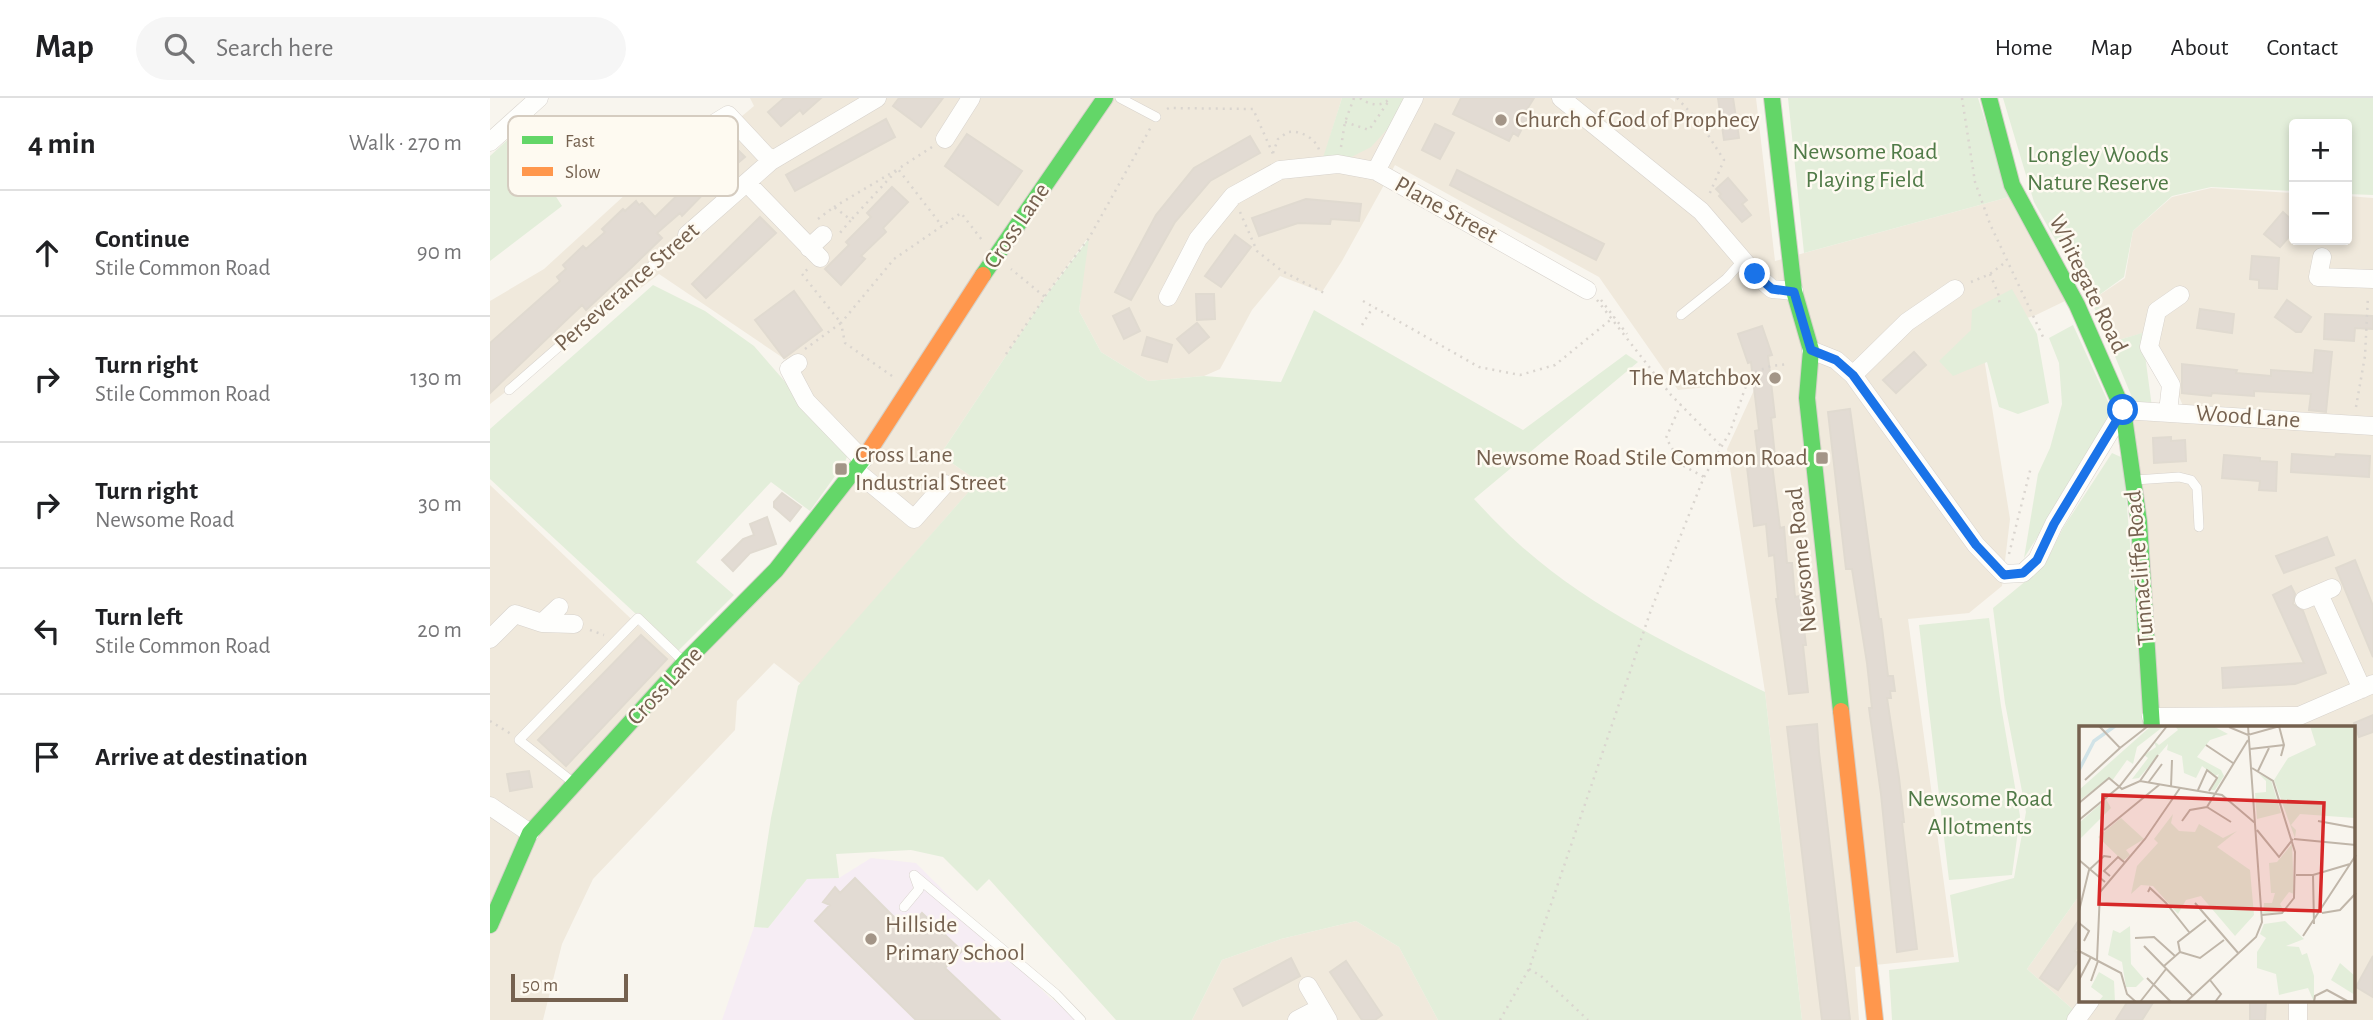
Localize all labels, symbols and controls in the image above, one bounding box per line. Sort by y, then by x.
search box [136,17,626,80]
icon: search [160,29,198,67]
text: Map [35,31,94,64]
text: Search here [216,35,334,61]
text: Home [1995,36,2053,60]
text: Map [2091,36,2133,60]
text: About [2171,36,2228,60]
text: Contact [2266,36,2338,60]
place label: Church of God of Prophecy [1515,108,1759,132]
marker: Church of God of Prophecy [1493,112,1509,128]
legend [508,116,738,196]
map controls [2289,119,2352,245]
button: + [2289,119,2352,182]
text: 4 min [28,129,96,159]
text: Walk · 270 m [349,132,462,155]
text: Fast [565,132,595,151]
park label: Newsome Road Playing Field [1792,140,1938,192]
park label: Longley Woods Nature Reserve [2027,143,2169,195]
text: Slow [565,163,601,182]
street label: Plane Street [1391,172,1502,248]
street label: Cross Lane [980,179,1054,273]
button: − [2289,182,2352,245]
street label: Whitegate Road [2044,211,2132,357]
street label: Perseverance Street [550,218,704,356]
text: Continue [95,226,190,252]
icon: ahead [28,234,66,272]
text: 90 m [417,241,462,264]
text: Stile Common Road [95,257,270,280]
route end [1739,258,1770,289]
text: Turn right [95,352,198,378]
icon: right [28,360,66,398]
place label: The Matchbox [1629,366,1762,390]
text: 130 m [410,367,462,390]
marker: The Matchbox [1767,370,1783,386]
text: Stile Common Road [95,383,270,406]
route start [2107,394,2138,425]
street label: Wood Lane [2195,401,2301,433]
place label: Cross Lane Industrial Street [855,443,1006,495]
place label: Newsome Road Stile Common Road [1475,446,1808,470]
marker: Newsome Road Stile Common Road [1814,450,1830,466]
marker: Cross Lane Industrial Street [833,461,849,477]
text: Turn right [95,478,198,504]
icon: right [28,486,66,524]
street label: Newsome Road [1782,486,1822,634]
street label: Tunnacliffe Road [2121,490,2159,646]
text: 30 m [418,493,462,516]
text: Newsome Road [95,509,234,532]
text: Turn left [95,604,183,630]
icon: left [28,612,66,650]
text: 20 m [417,619,462,642]
text: Stile Common Road [95,635,270,658]
street label: Cross Lane [623,642,707,730]
inset map [2079,726,2356,1002]
icon: arrive [28,738,66,776]
text: Arrive at destination [95,744,308,770]
park label: Newsome Road Allotments [1907,787,2053,839]
place label: Hillside Primary School [885,913,1025,965]
marker: Hillside Primary School [863,931,879,947]
scale bar [511,971,628,1003]
text: 50 m [522,976,558,995]

